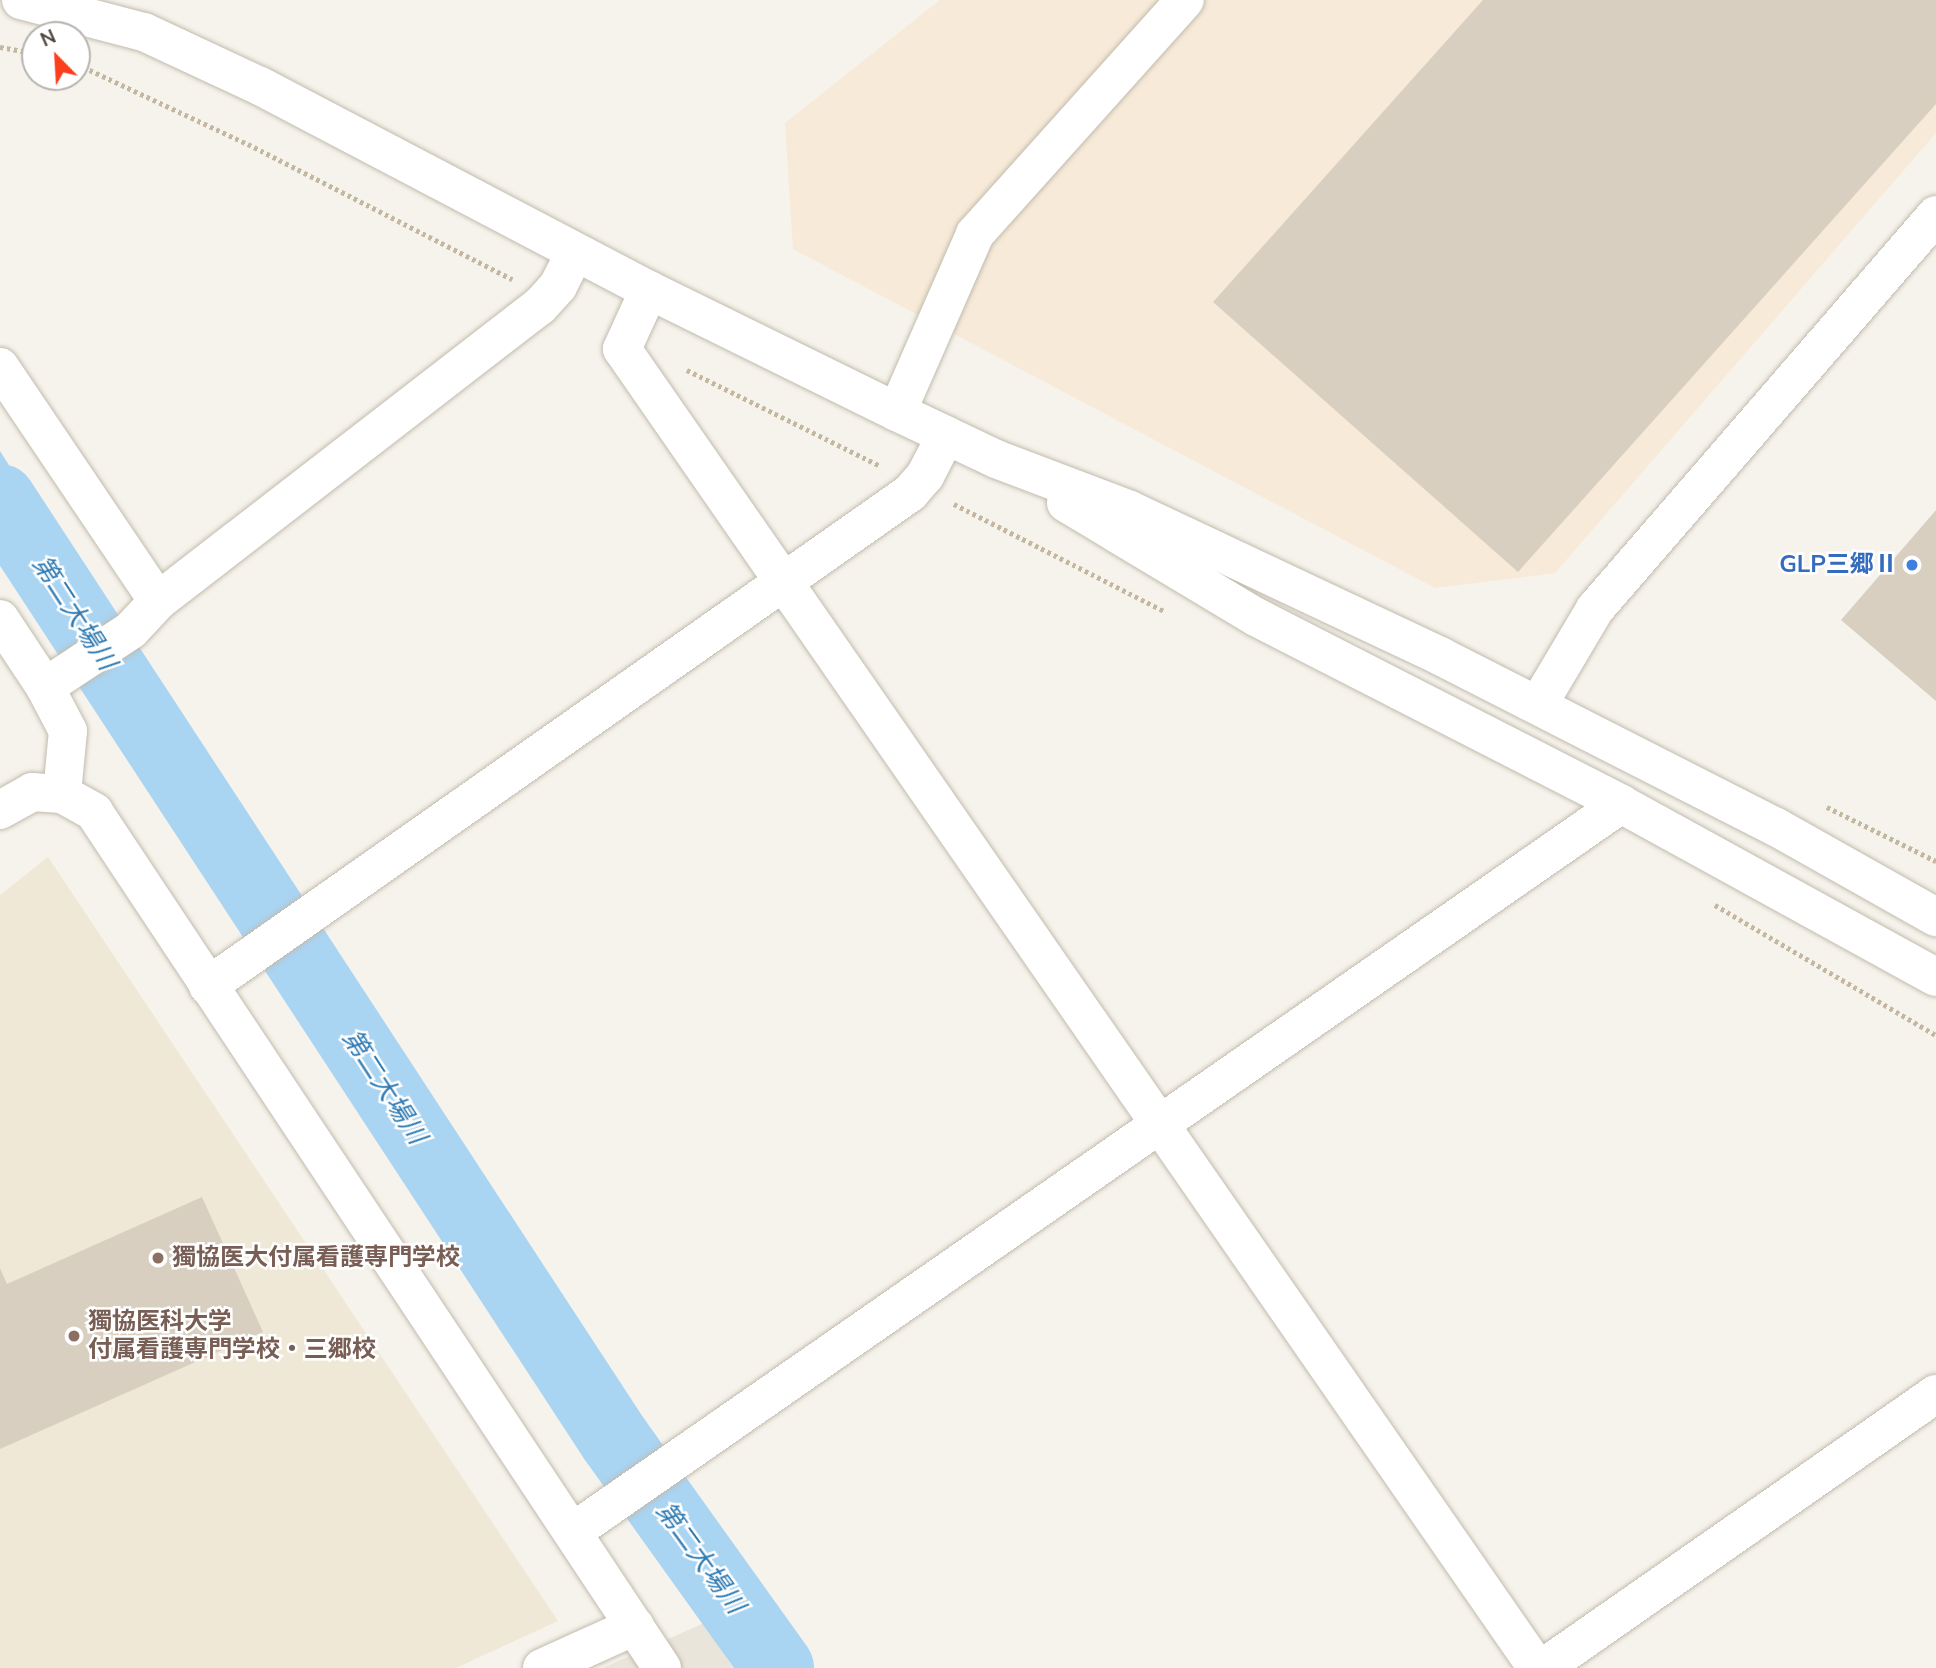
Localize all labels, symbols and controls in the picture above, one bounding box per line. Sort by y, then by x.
north arrow [21,21,91,91]
text: N [36,24,60,53]
water label: 第二大場川 [26,550,122,676]
place label: GLP三郷Ⅱ [1779,551,1898,579]
marker: GLP三郷Ⅱ [1904,557,1920,573]
water label: 第二大場川 [336,1024,432,1150]
place label: 獨協医大付属看護専門学校 [172,1244,460,1272]
marker: 獨協医大付属看護専門学校 [150,1250,166,1266]
place label: 獨協医科大学 付属看護専門学校・三郷校 [88,1308,376,1364]
marker: 獨協医科大学 付属看護専門学校・三郷校 [66,1328,82,1344]
water label: 第二大場川 [649,1496,751,1620]

